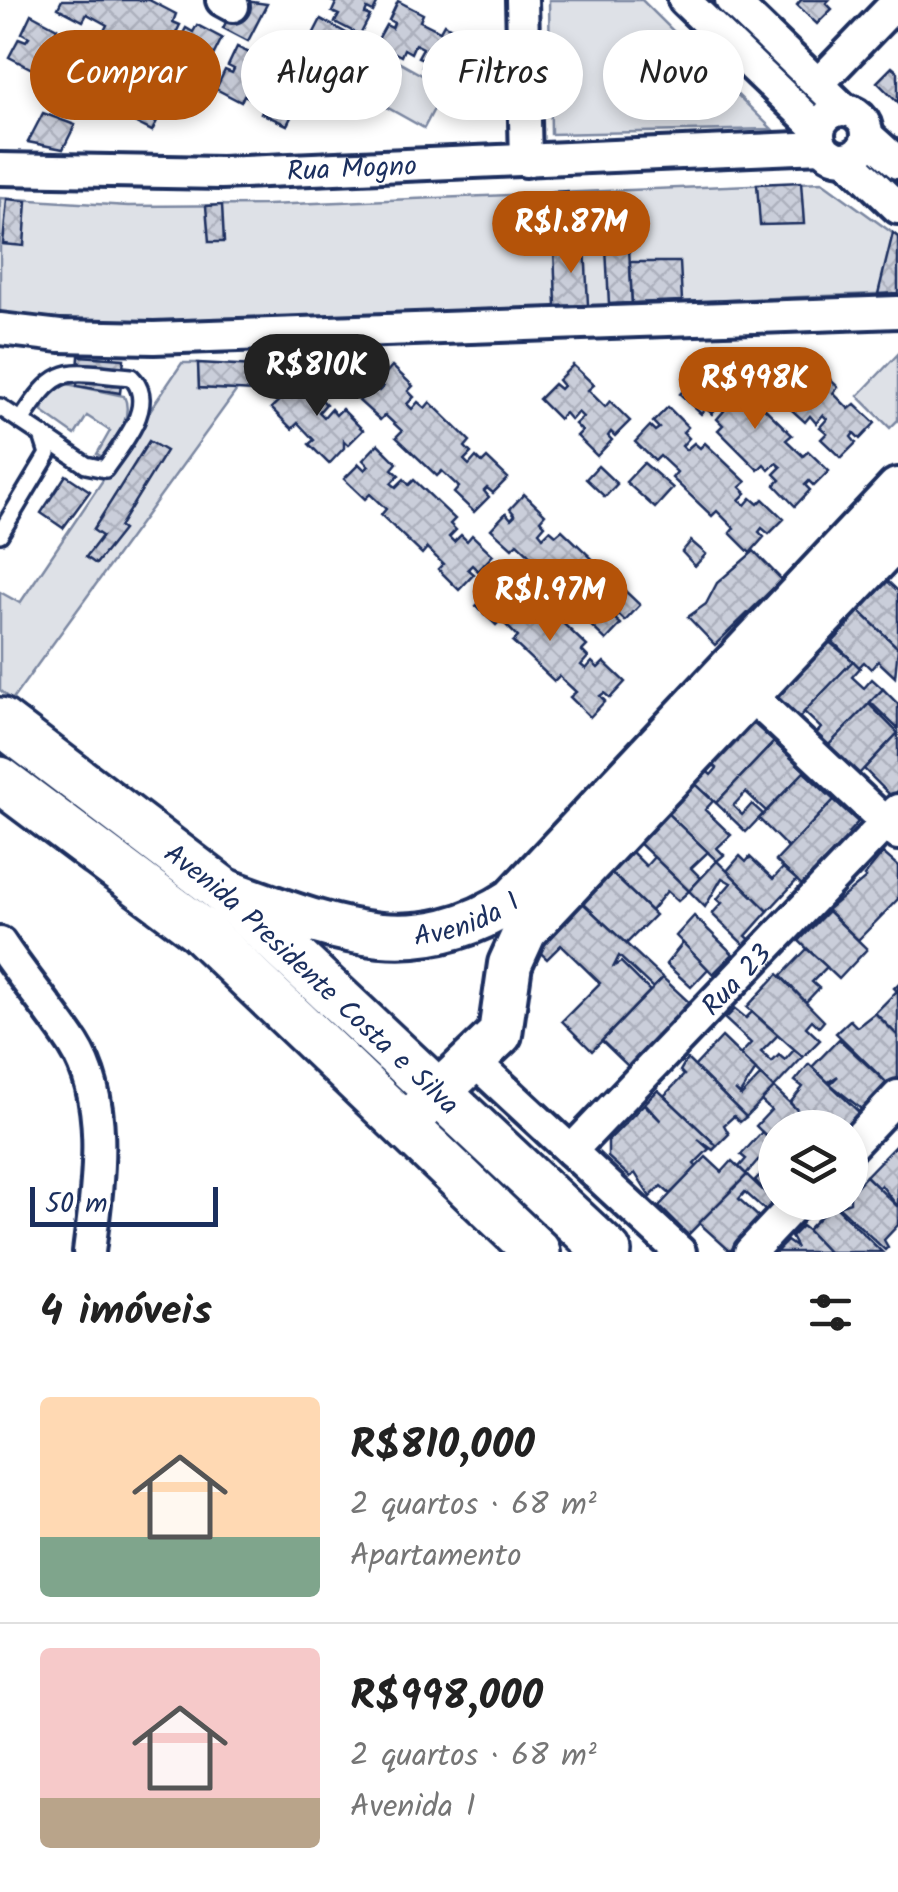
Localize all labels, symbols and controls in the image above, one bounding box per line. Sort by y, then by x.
chip: Comprar [30,30,221,120]
chip: Alugar [241,30,402,120]
chip: Filtros [422,30,583,120]
chip: Novo [603,30,744,120]
street label: Rua Mogno [286,145,418,195]
pin: R$1.87M [479,191,663,276]
text: R$1.87M [514,198,628,249]
pin: R$810K [236,334,398,419]
text: R$810K [266,341,368,392]
pin: R$998K [674,347,836,432]
text: R$998K [701,354,809,405]
pin: R$1.97M [458,559,642,644]
text: R$1.97M [495,566,605,617]
street label: Avenida Presidente Costa e Silva [153,833,469,1127]
street label: Avenida I [412,881,530,960]
street label: Rua 23 [691,934,784,1028]
map controls [758,1110,868,1220]
button: layers [758,1110,868,1220]
scale bar [30,1182,218,1226]
text: 50 m [45,1182,108,1227]
text: 4 imóveis [40,1279,212,1346]
icon: filters [803,1285,858,1340]
text: R$810,000 [350,1413,535,1480]
icon: home [120,1437,240,1557]
text: 2 quartos · 68 m² [350,1480,597,1531]
text: Apartamento [350,1531,522,1582]
text: R$998,000 [350,1664,543,1731]
icon: home [120,1688,240,1808]
text: 2 quartos · 68 m² [350,1731,597,1782]
text: Avenida I [350,1782,476,1833]

